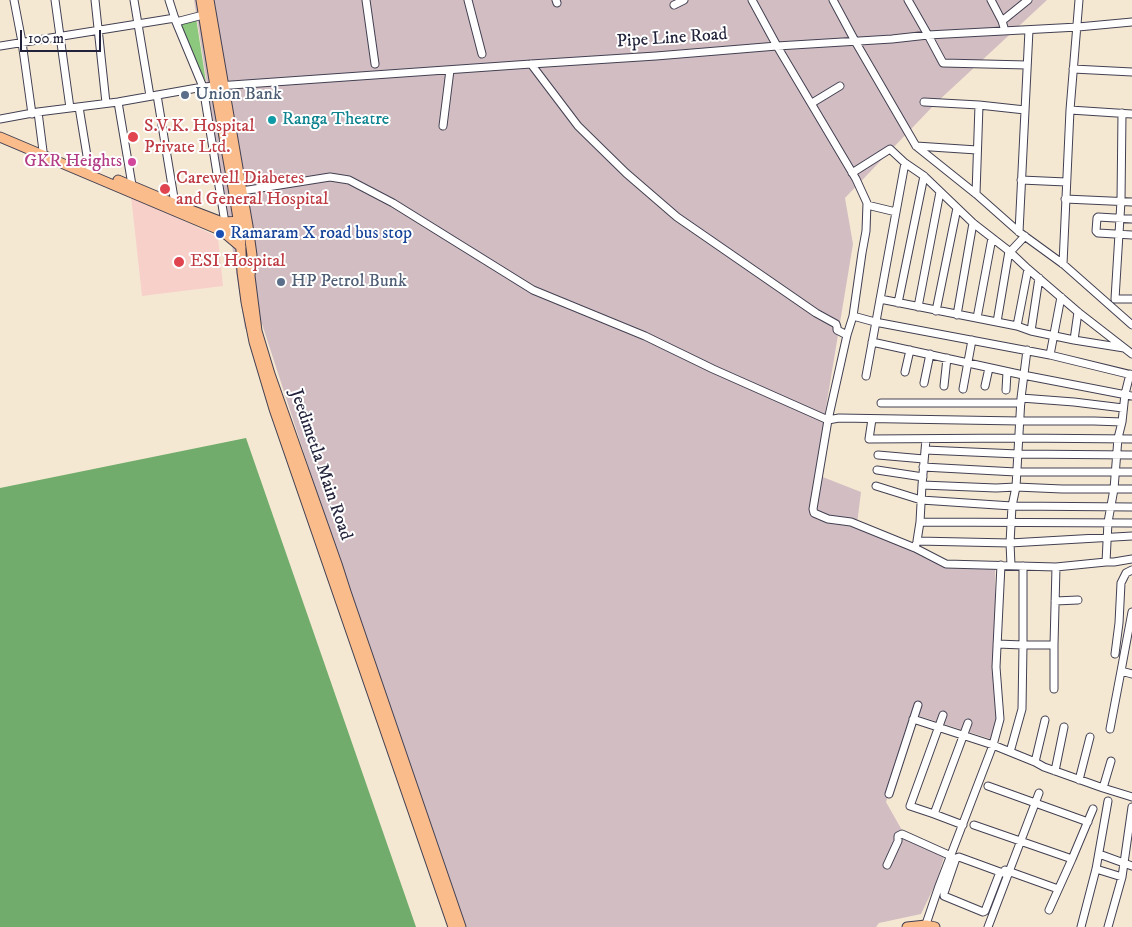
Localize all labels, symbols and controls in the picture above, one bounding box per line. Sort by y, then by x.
scale bar [22,20,104,52]
street label: Pipe Line Road [616,24,728,54]
text: 100 m [28,29,64,48]
place label: Union Bank [195,84,282,106]
marker: Union Bank [179,89,191,101]
place label: Ranga Theatre [282,109,389,131]
marker: Ranga Theatre [266,114,278,126]
place label: S.V.K. Hospital Private Ltd. [144,116,255,158]
marker: S.V.K. Hospital Private Ltd. [126,130,140,144]
place label: GKR Heights [24,151,122,173]
marker: GKR Heights [126,156,138,168]
place label: Carewell Diabetes and General Hospital [176,168,328,210]
marker: Carewell Diabetes and General Hospital [158,182,172,196]
place label: Ramaram X road bus stop [230,223,412,245]
marker: Ramaram X road bus stop [214,228,226,240]
place label: ESI Hospital [190,251,285,273]
marker: ESI Hospital [172,255,186,269]
place label: HP Petrol Bunk [291,271,407,293]
marker: HP Petrol Bunk [275,276,287,288]
street label: Jeedimetla Main Road [284,387,356,543]

